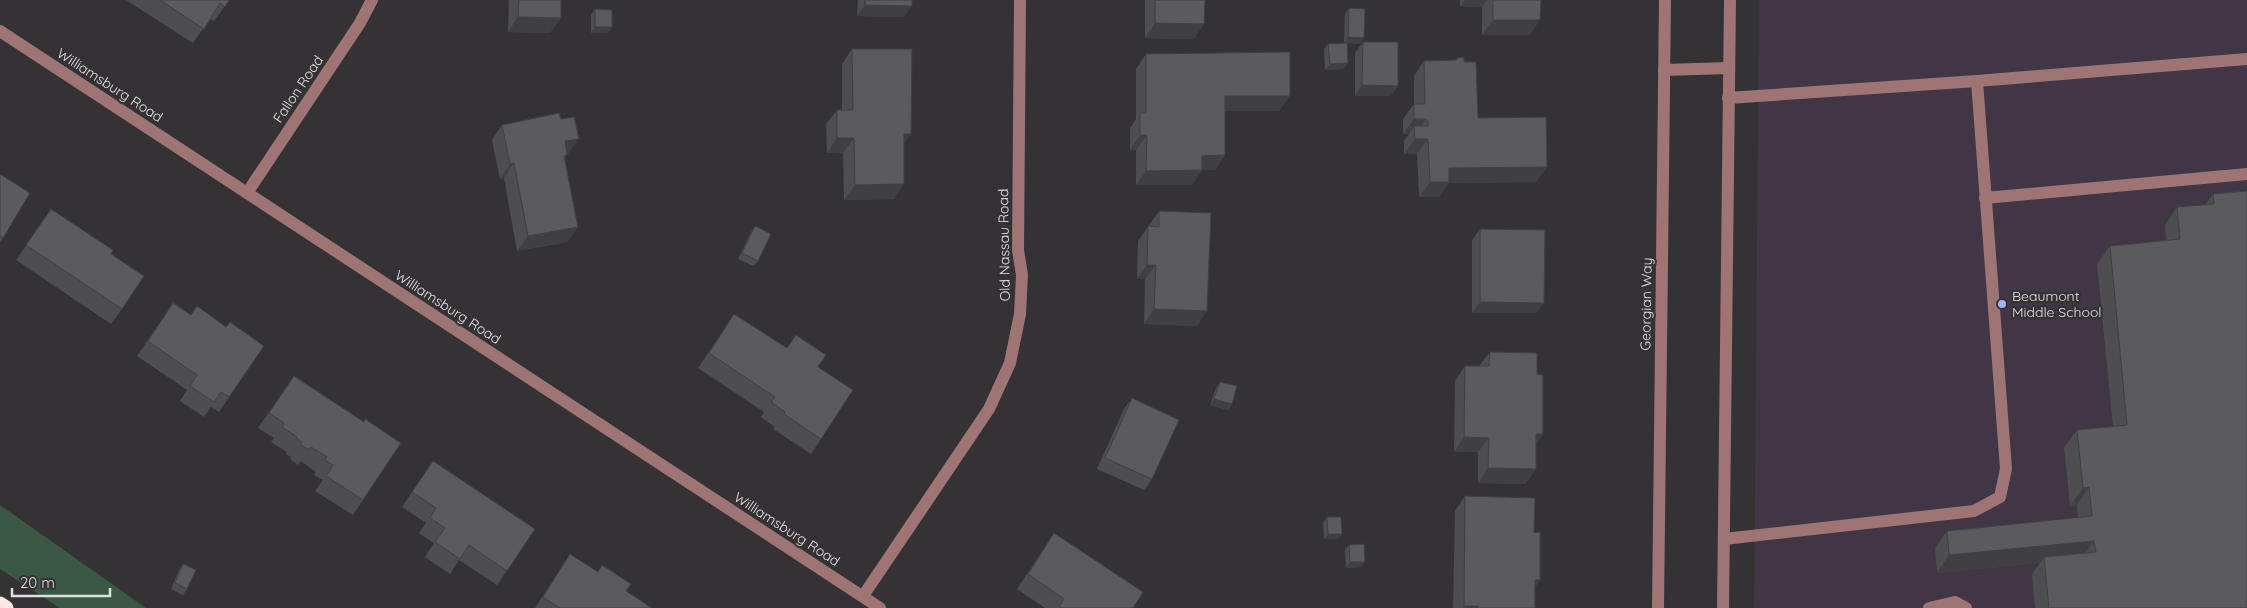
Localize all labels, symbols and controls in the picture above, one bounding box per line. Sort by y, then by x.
street label: Williamsburg Road [54,44,166,126]
street label: Fallon Road [269,52,327,126]
street label: Old Nassau Road [994,188,1014,302]
street label: Georgian Way [1636,257,1656,351]
street label: Williamsburg Road [392,266,504,348]
place label: Beaumont Middle School [2012,287,2102,321]
marker: Beaumont Middle School [1996,298,2008,310]
street label: Williamsburg Road [731,488,843,570]
scale bar [12,566,110,598]
text: 20 m [20,573,55,592]

